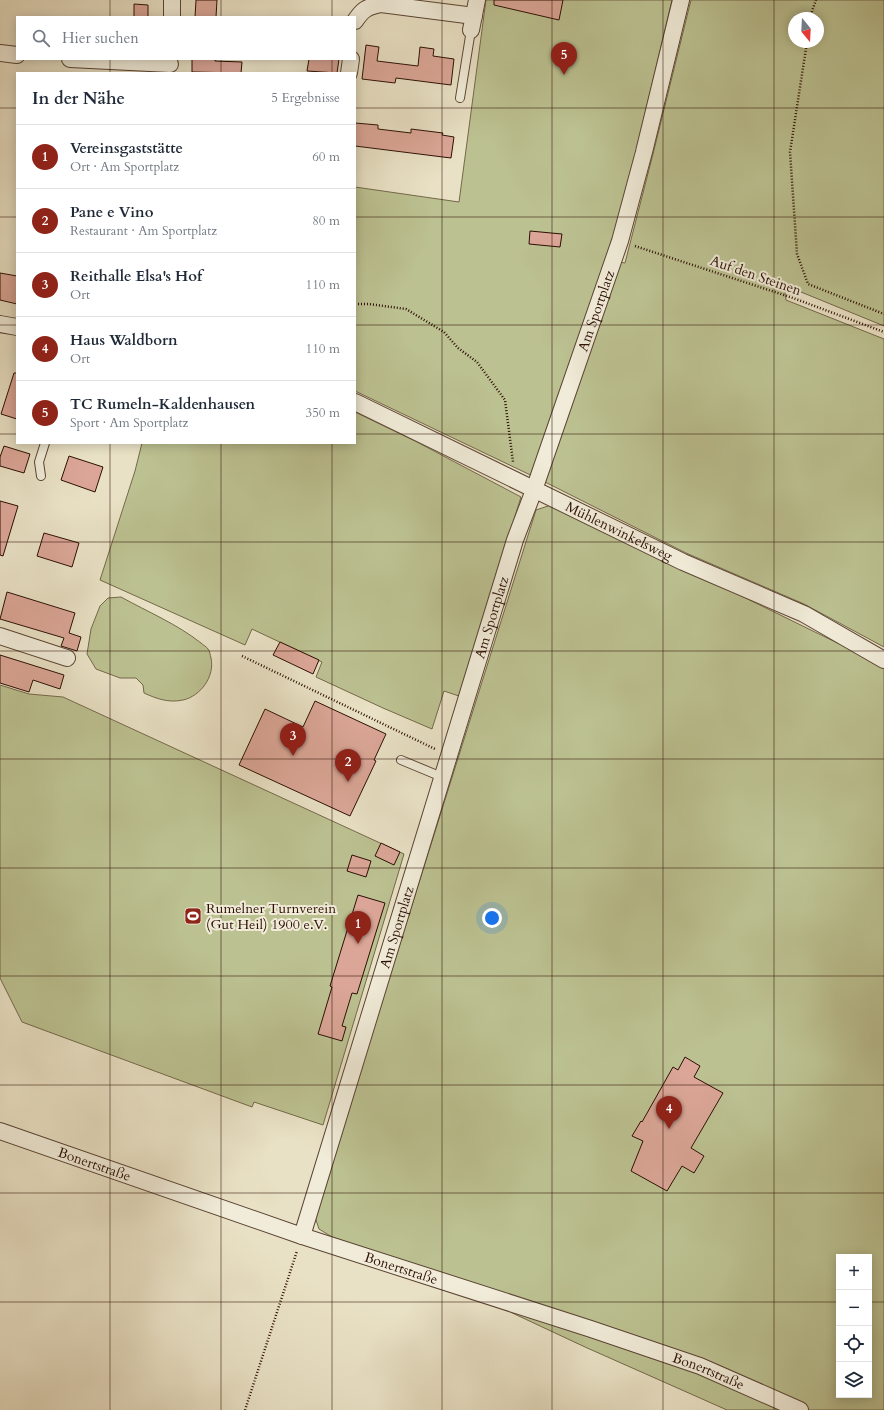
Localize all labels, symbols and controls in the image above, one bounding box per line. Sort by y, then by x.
north arrow [788,12,824,48]
search box [16,16,356,60]
icon: search [30,27,52,49]
text: Hier suchen [62,28,139,48]
pin: 5 [551,42,577,75]
text: In der Nähe [32,87,125,110]
text: 5 Ergebnisse [271,89,340,107]
text: Vereinsgaststätte [70,138,183,158]
text: 1 [42,148,48,166]
text: 60 m [312,148,340,166]
text: Ort · Am Sportplatz [70,158,179,176]
text: Pane e Vino [70,202,153,222]
text: 2 [42,212,48,230]
text: 80 m [312,212,340,230]
text: Restaurant · Am Sportplatz [70,222,217,240]
street label: Auf den Steinen [708,251,804,300]
text: Reithalle Elsa's Hof [70,266,202,286]
street label: Am Sportplatz [574,267,619,354]
text: 3 [42,276,48,294]
text: 110 m [306,276,340,294]
text: Ort [70,286,90,304]
text: Haus Waldborn [70,330,178,350]
text: 4 [42,340,48,358]
text: 110 m [306,340,340,358]
text: Ort [70,350,90,368]
text: TC Rumeln-Kaldenhausen [70,394,255,414]
text: 5 [42,404,48,422]
text: 350 m [306,404,340,422]
text: Sport · Am Sportplatz [70,414,188,432]
street label: Mühlenwinkelsweg [562,497,676,566]
street label: Am Sportplatz [470,573,514,661]
pin: 3 [280,723,306,756]
pin: 2 [335,749,361,782]
street label: Am Sportplatz [375,883,419,971]
place label: Rumelner Turnverein (Gut Heil) 1900 e.V. [206,899,336,934]
sports icon: Rumelner Turnverein (Gut Heil) 1900 e.V. [183,906,203,926]
your location [482,908,502,928]
pin: 1 [345,911,371,944]
pin: 4 [656,1096,682,1129]
street label: Bonertstraße [55,1143,133,1186]
street label: Bonertstraße [362,1248,440,1289]
map controls [836,1254,872,1398]
button: + [836,1254,872,1290]
button: − [836,1290,872,1326]
button: locate [836,1326,872,1362]
street label: Bonertstraße [670,1348,747,1394]
button: layers [836,1362,872,1398]

